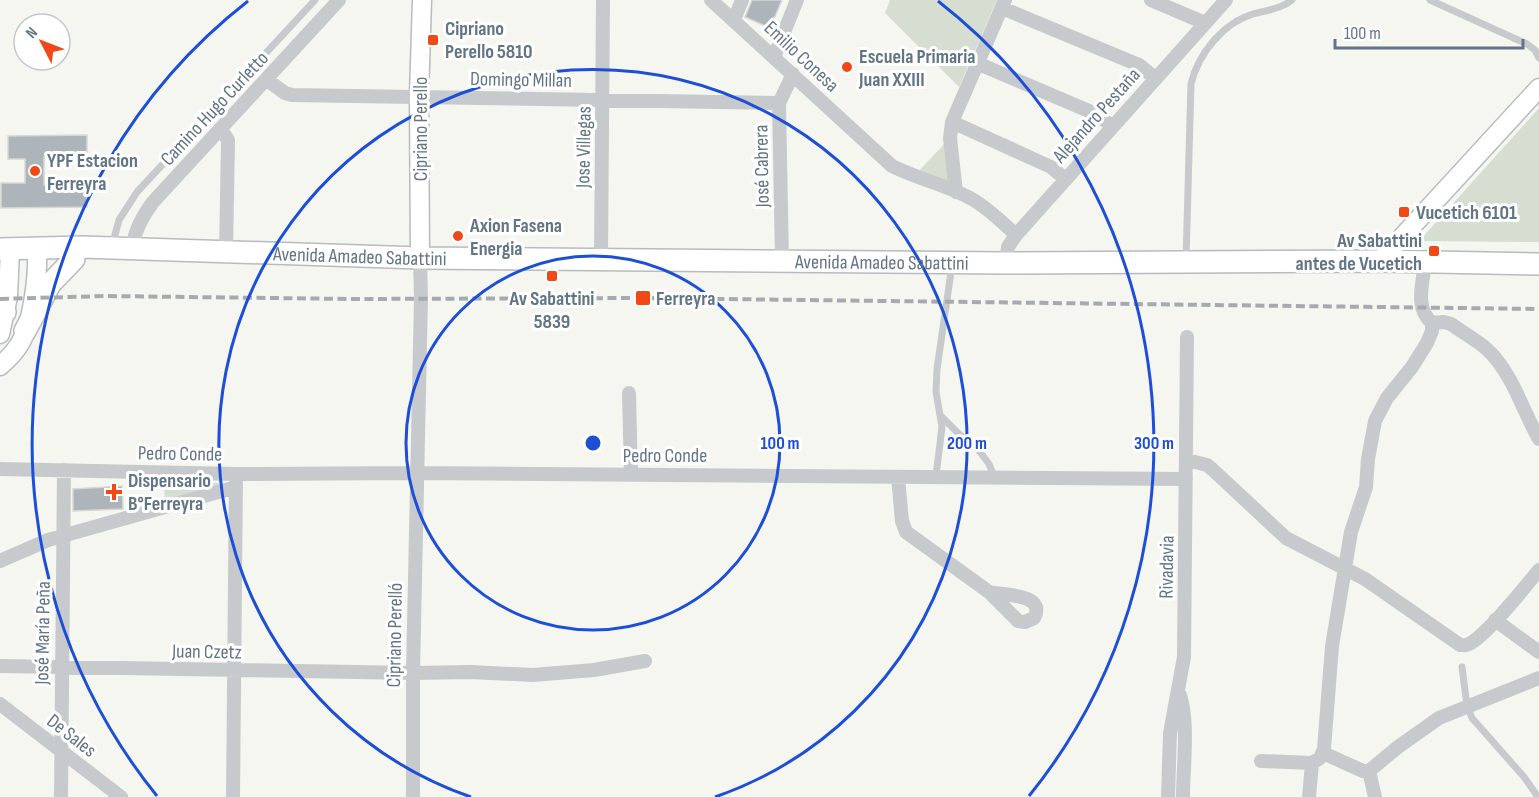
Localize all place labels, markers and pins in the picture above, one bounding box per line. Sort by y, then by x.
place label: Cipriano Perello 5810 [445,17,533,64]
marker: Cipriano Perello 5810 [426,33,440,47]
place label: Escuela Primaria Juan XXIII [858,45,976,92]
marker: Escuela Primaria Juan XXIII [840,60,854,74]
place label: YPF Estacion Ferreyra [47,149,138,196]
marker: YPF Estacion Ferreyra [28,164,42,178]
place label: Vucetich 6101 [1416,201,1517,225]
marker: Vucetich 6101 [1397,205,1411,219]
place label: Axion Fasena Energia [469,214,562,261]
marker: Axion Fasena Energia [451,229,465,243]
place label: Av Sabattini antes de Vucetich [1296,229,1422,276]
marker: Av Sabattini antes de Vucetich [1427,244,1441,258]
marker: Av Sabattini 5839 [545,269,559,283]
place label: Av Sabattini 5839 [509,287,594,334]
place label: Ferreyra [656,287,715,311]
marker: Ferreyra [634,289,652,307]
centre of rings [583,433,603,453]
place label: Dispensario B°Ferreyra [128,469,211,516]
marker: Dispensario B°Ferreyra [105,483,123,501]

